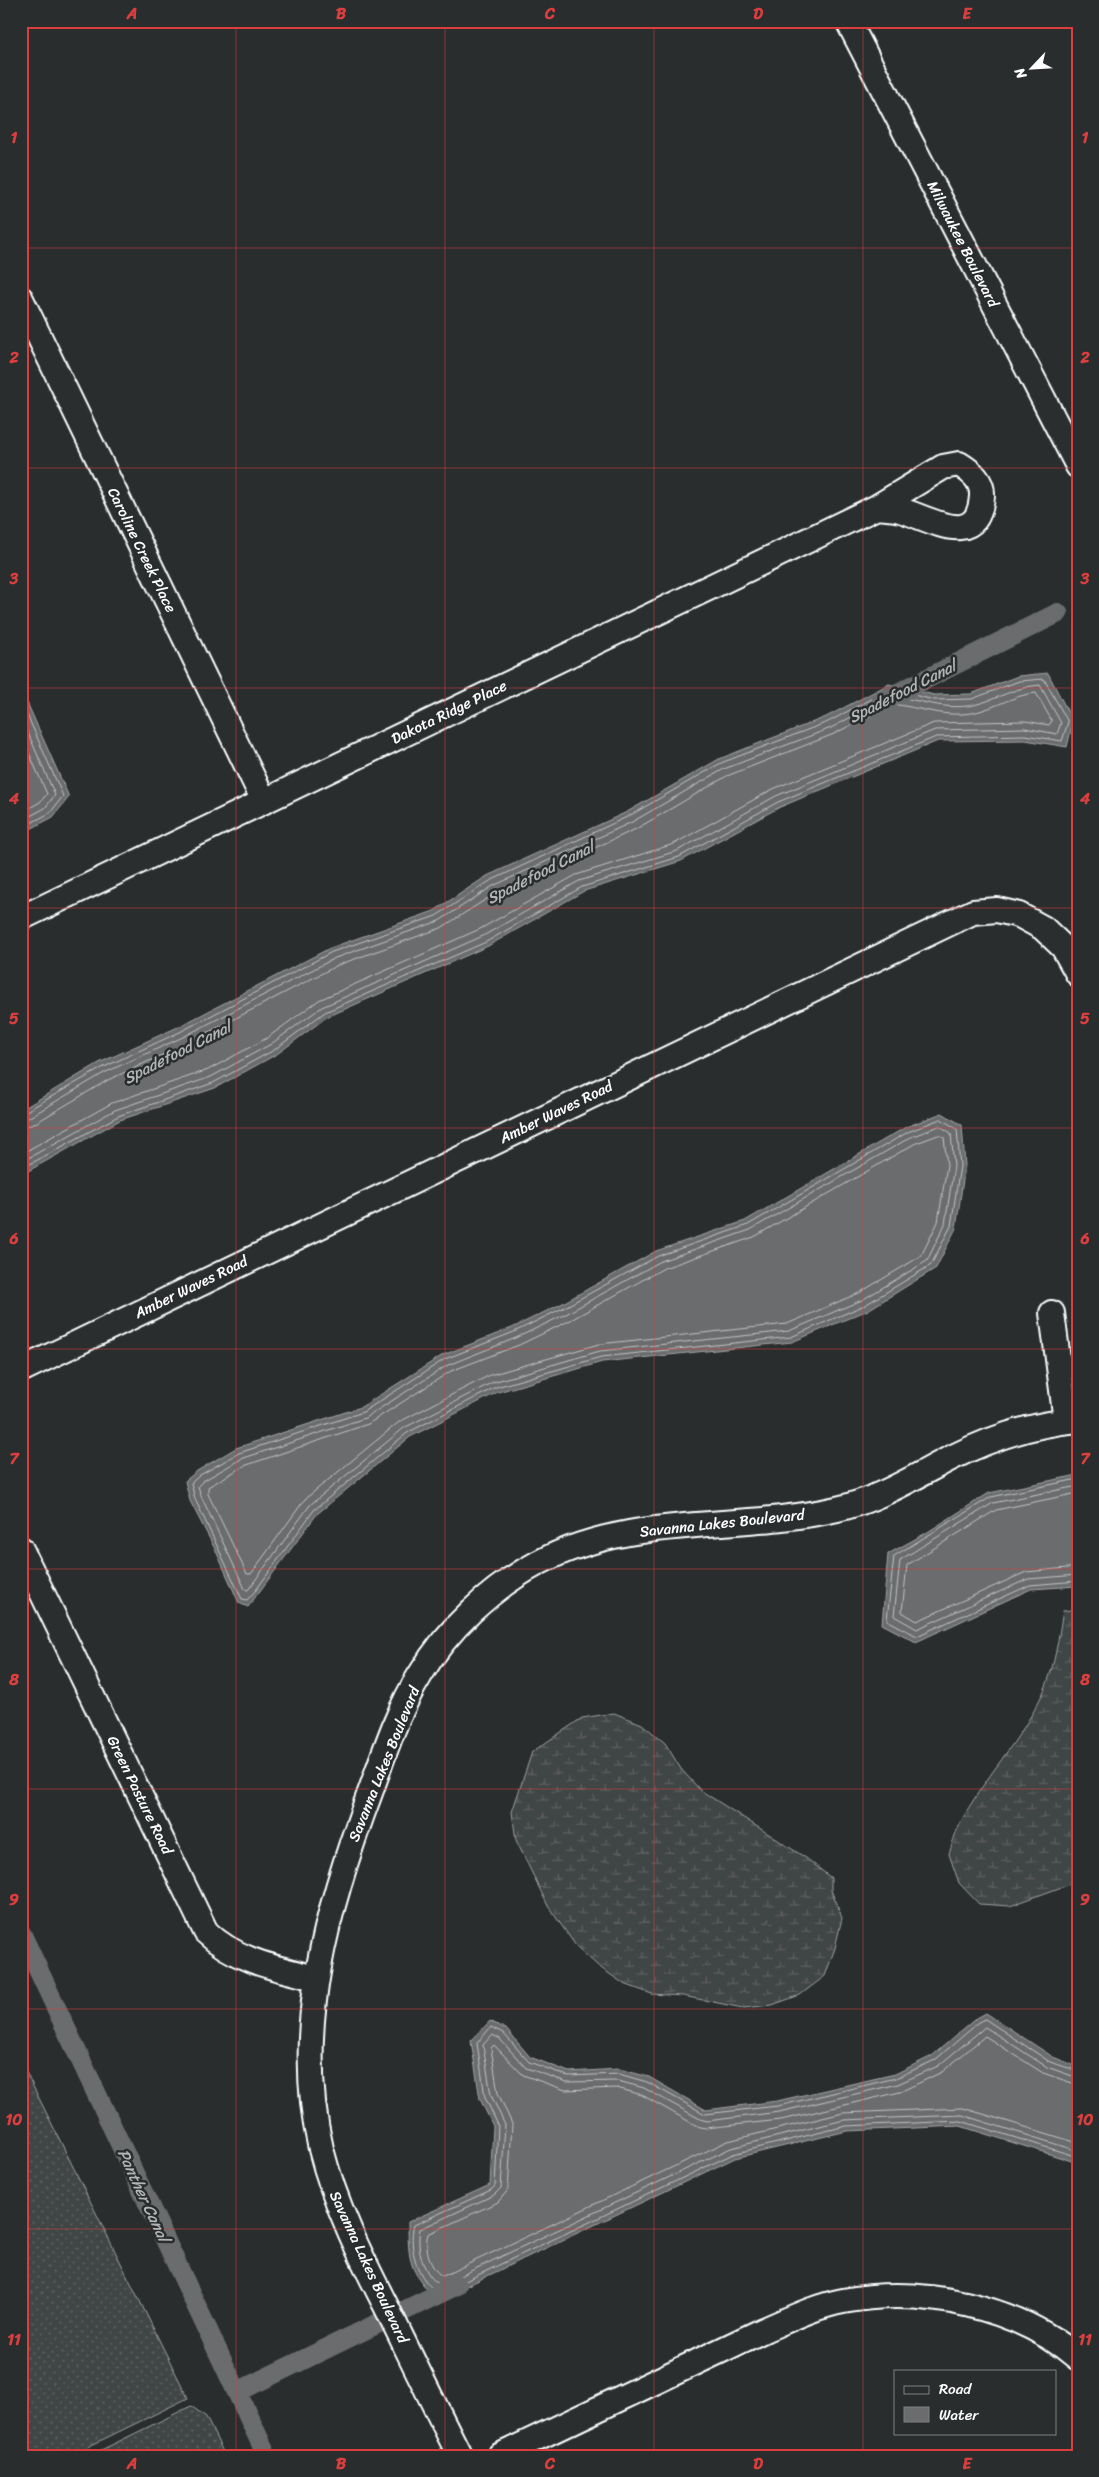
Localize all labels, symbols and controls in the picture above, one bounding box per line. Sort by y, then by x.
text: A [126,0,137,28]
text: B [336,0,347,28]
text: C [544,0,556,28]
text: D [753,0,763,28]
text: E [963,0,973,28]
north arrow [1006,42,1056,92]
text: N [1007,63,1034,84]
text: 1 [11,123,18,152]
text: 1 [1082,123,1089,152]
street label: Milwaukee Boulevard [920,176,1007,313]
text: 2 [8,343,19,372]
text: 2 [1079,343,1090,372]
street label: Caroline Creek Place [100,483,184,618]
text: 3 [9,564,19,593]
text: 3 [1080,564,1090,593]
water label: Spadefood Canal [843,650,964,731]
street label: Dakota Ridge Place [387,673,512,751]
text: 4 [8,784,19,813]
text: 4 [1079,784,1090,813]
water label: Spadefood Canal [481,831,602,912]
text: 5 [9,1004,19,1033]
text: 5 [1080,1004,1090,1033]
water label: Spadefood Canal [118,1011,239,1092]
street label: Amber Waves Road [494,1073,618,1151]
text: 6 [8,1224,19,1253]
text: 6 [1079,1224,1090,1253]
street label: Amber Waves Road [129,1248,253,1326]
text: 7 [9,1444,20,1473]
text: 7 [1080,1444,1091,1473]
street label: Savanna Lakes Boulevard [638,1501,807,1545]
text: 8 [8,1665,19,1694]
text: 8 [1079,1665,1090,1694]
street label: Savanna Lakes Boulevard [341,1681,427,1846]
street label: Green Pasture Road [100,1731,181,1860]
text: 9 [9,1885,19,1914]
text: 9 [1080,1885,1090,1914]
text: 10 [6,2105,22,2134]
text: 10 [1077,2105,1093,2134]
water label: Panther Canal [109,2144,179,2250]
street label: Savanna Lakes Boulevard [322,2186,416,2349]
text: 11 [7,2325,21,2354]
text: 11 [1078,2325,1092,2354]
legend [894,2370,1056,2434]
text: Road [939,2376,972,2402]
text: Water [939,2402,979,2428]
text: A [126,2449,137,2477]
text: B [336,2449,347,2477]
text: C [544,2449,556,2477]
text: D [753,2449,763,2477]
text: E [963,2449,973,2477]

